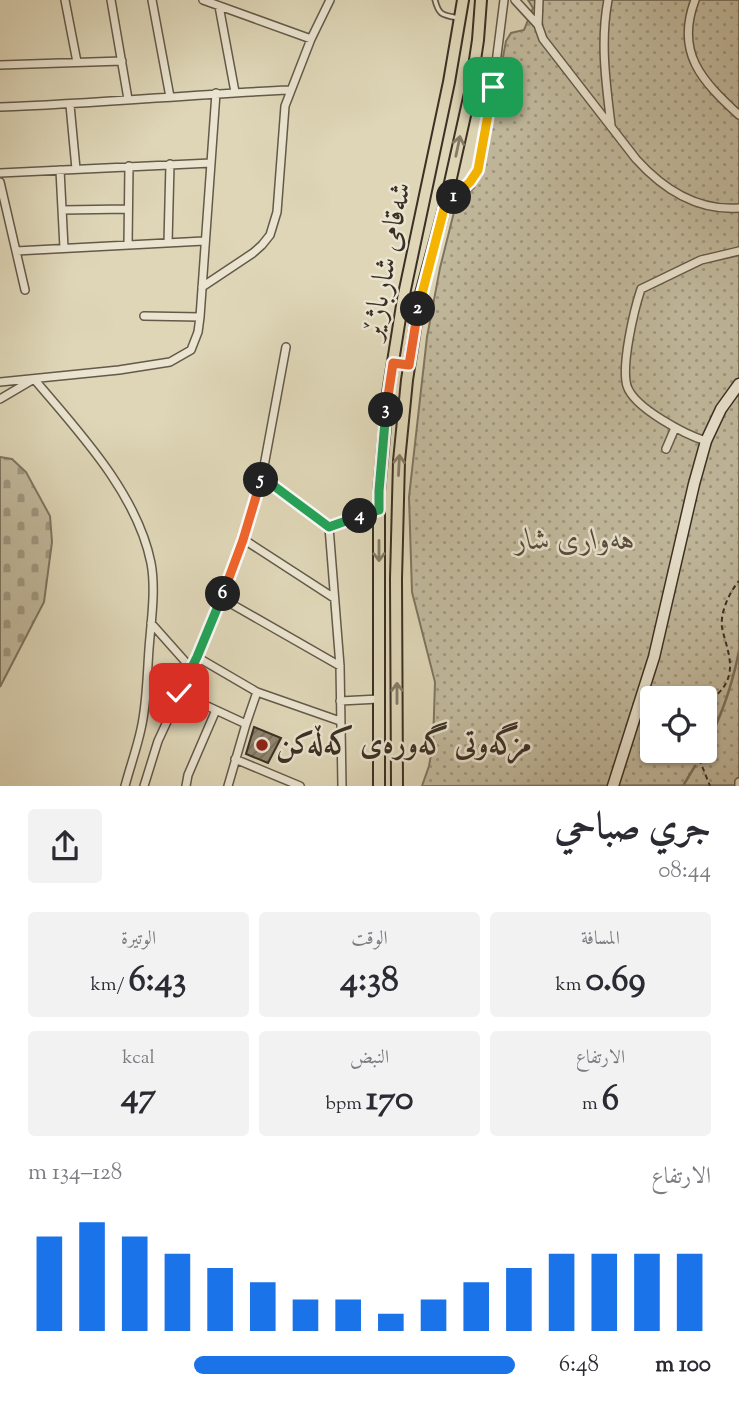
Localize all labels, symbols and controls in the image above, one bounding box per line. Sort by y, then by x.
pin [463,57,523,117]
icon: arrive [474,68,512,106]
one-way arrow [452,135,465,158]
street label: شەقامی شارباژێر [351,179,424,346]
pin: 1 [436,180,472,214]
text: 1 [450,183,457,210]
pin: 2 [400,292,436,326]
text: 2 [413,295,422,322]
pin: 3 [368,392,404,428]
text: 3 [382,396,389,423]
one-way arrow [392,454,405,477]
pin: 5 [244,462,278,498]
text: 5 [257,466,264,493]
pin: 4 [342,498,378,534]
text: 4 [355,502,364,529]
park label: هەواری شار [513,520,635,563]
one-way arrow [372,539,386,562]
pin: 6 [206,576,241,612]
text: 6 [218,580,227,607]
pin [149,663,209,723]
icon: check [160,674,198,712]
one-way arrow [390,682,404,705]
map controls [640,686,717,763]
button: locate [640,686,717,763]
place label: مزگەوتی گەورەی کەڵەکن [276,721,532,767]
marker: مزگەوتی گەورەی کەڵەکن [254,737,270,753]
text: جري صباحي [555,802,711,856]
button: share [28,809,102,883]
text: 08:44 [658,855,711,888]
text: الوتيرة [121,926,156,953]
text: الوقت [351,926,388,953]
text: المسافة [581,926,620,953]
text: 6:43 [129,956,186,1007]
text: 4:38 [340,956,399,1007]
text: 0.69 [586,956,646,1007]
text: /km [91,972,129,999]
text: km [555,972,586,999]
text: kcal [122,1045,155,1072]
text: النبض [350,1045,389,1072]
text: الارتفاع [576,1045,625,1072]
text: 47 [121,1072,156,1123]
text: 170 [366,1075,413,1126]
text: 6 [602,1075,619,1126]
text: bpm [326,1091,366,1118]
text: m [582,1091,602,1118]
text: 128–134 m [28,1157,122,1190]
text: الارتفاع [651,1161,711,1194]
text: 6:48 [559,1349,599,1382]
text: 100 m [655,1349,711,1382]

